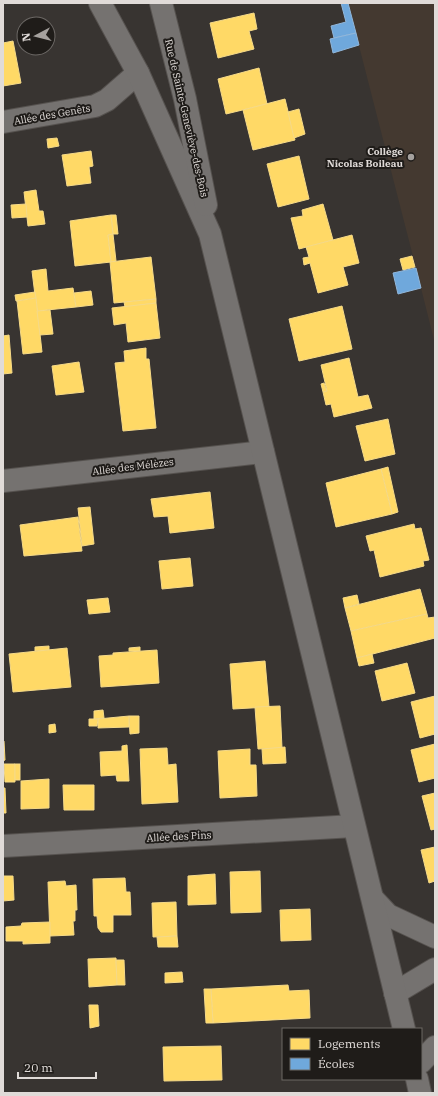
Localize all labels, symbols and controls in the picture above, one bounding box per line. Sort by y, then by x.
north arrow [16,16,56,56]
text: N [19,32,34,42]
street label: Rue de Sainte-Geneviève-des-Bois [162,38,211,199]
street label: Allée des Genêts [13,101,91,128]
place label: Collège Nicolas Boileau [327,145,404,170]
marker: Collège Nicolas Boileau [406,152,416,162]
street label: Allée des Mélèzes [92,455,175,478]
street label: Allée des Pins [146,828,212,845]
legend [282,1028,422,1080]
text: Logements [318,1036,381,1051]
scale bar [18,1054,96,1080]
text: Écoles [318,1056,354,1071]
text: 20 m [24,1060,53,1075]

